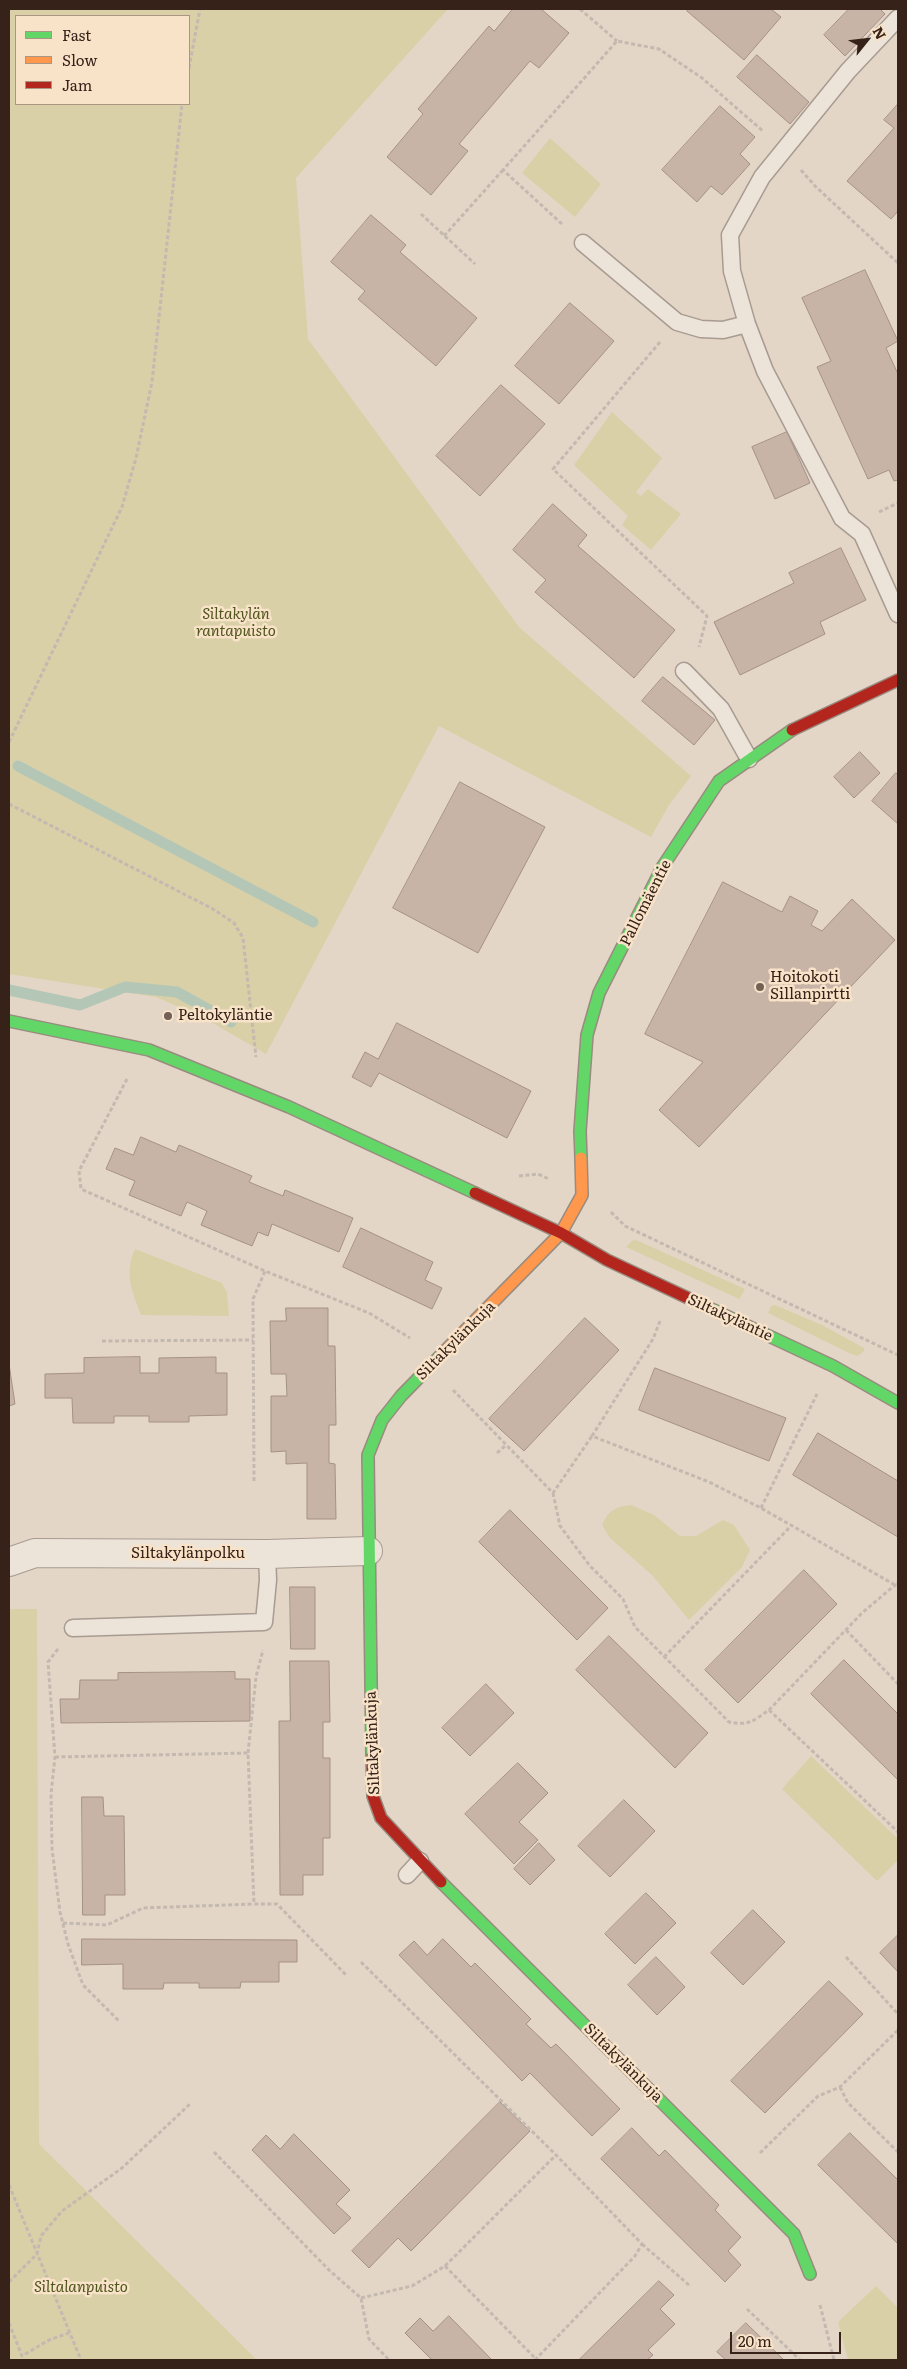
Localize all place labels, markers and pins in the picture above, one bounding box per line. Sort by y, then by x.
place label: Hoitokoti Sillanpirtti [770,969,850,1004]
marker: Hoitokoti Sillanpirtti [754,981,766,993]
place label: Peltokyläntie [178,1007,273,1025]
marker: Peltokyläntie [162,1010,174,1022]

